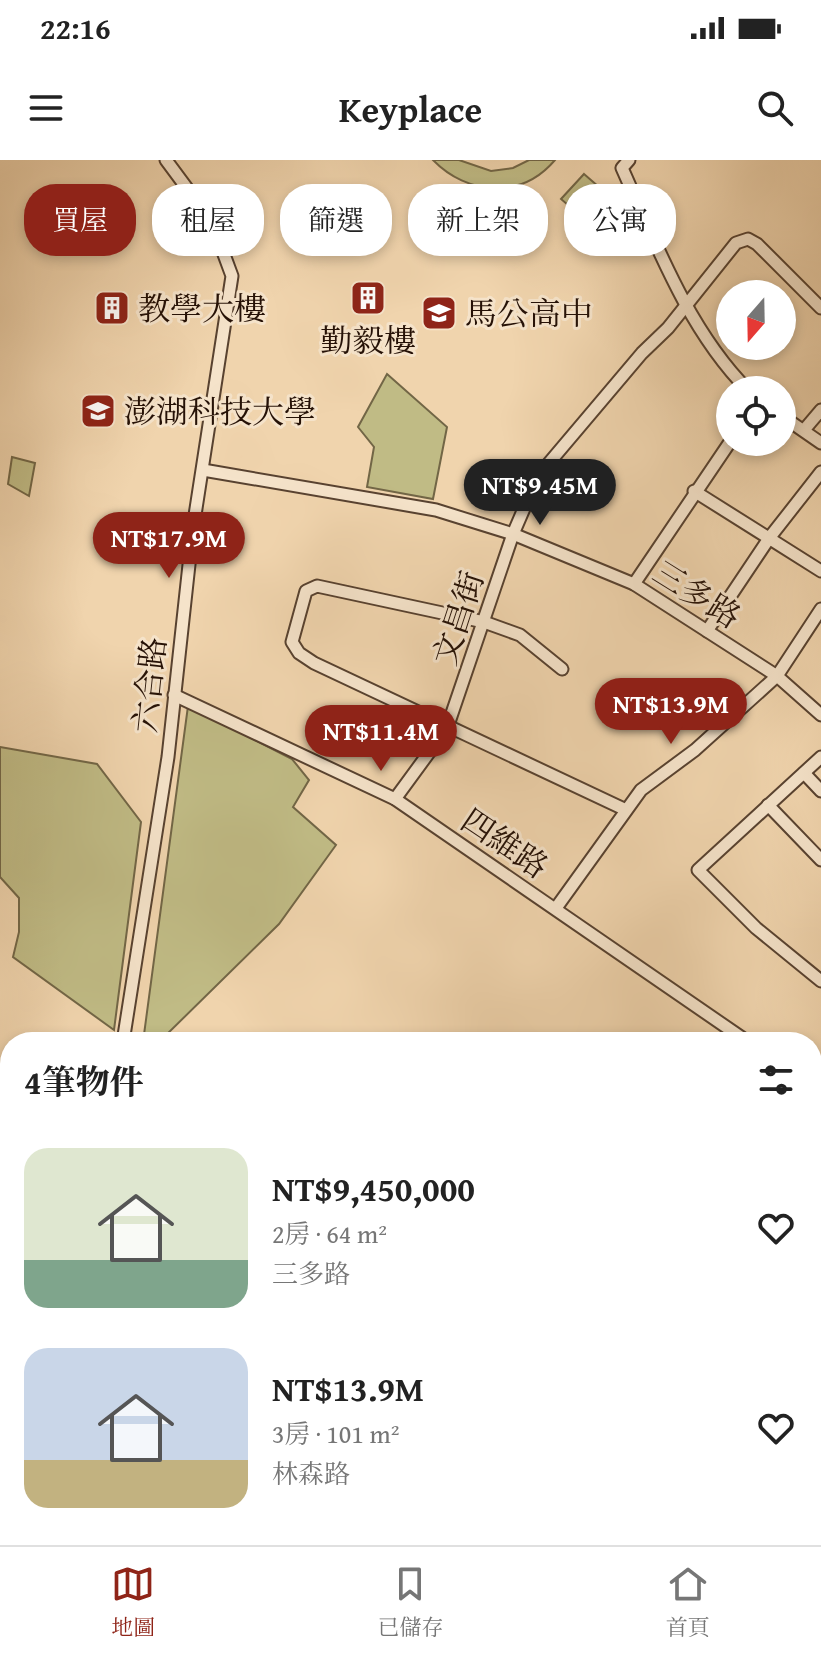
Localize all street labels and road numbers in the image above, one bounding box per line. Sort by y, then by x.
street label: 三多路 [644,549,750,639]
street label: 文昌街 [421,565,495,671]
street label: 六合路 [121,635,177,735]
street label: 四維路 [452,797,558,889]

